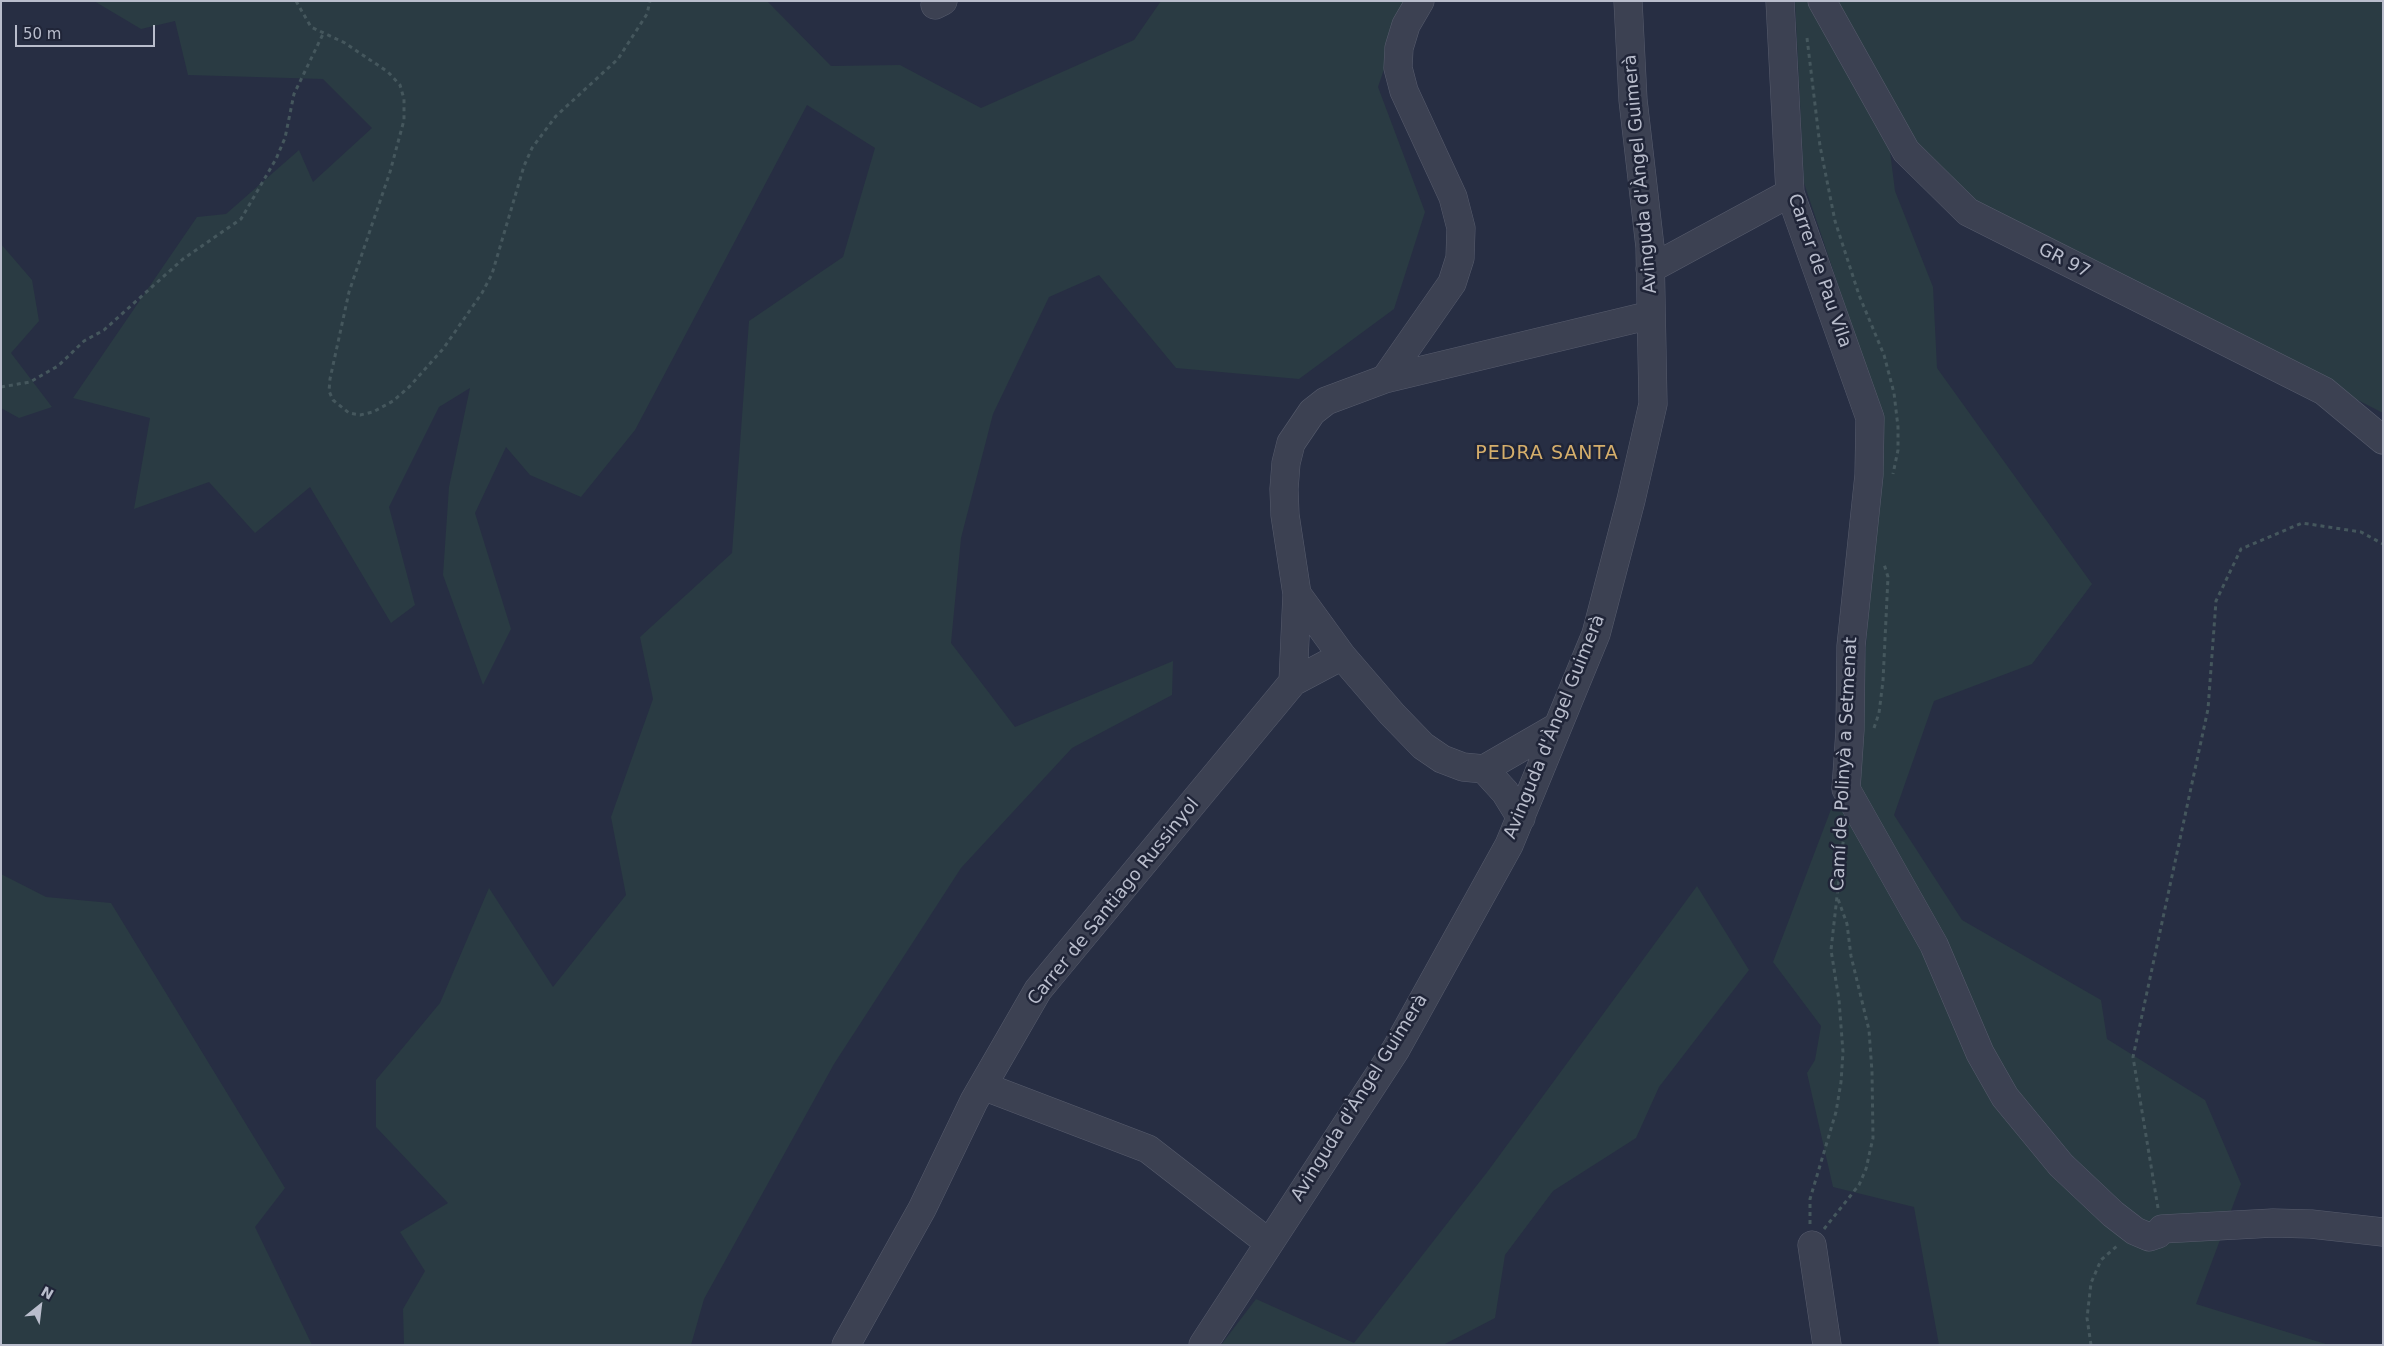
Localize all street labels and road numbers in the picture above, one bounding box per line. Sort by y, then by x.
street label: Avinguda d'Àngel Guimerà [1620,53,1662,295]
street label: Carrer de Pau Vila [1783,191,1855,351]
street label: GR 97 [2035,239,2093,283]
street label: Avinguda d'Àngel Guimerà [1500,612,1610,842]
street label: Camí de Polinyà a Setmenat [1828,636,1862,892]
street label: Carrer de Santiago Russinyol [1024,794,1204,1010]
street label: Avinguda d'Àngel Guimerà [1287,990,1433,1206]

